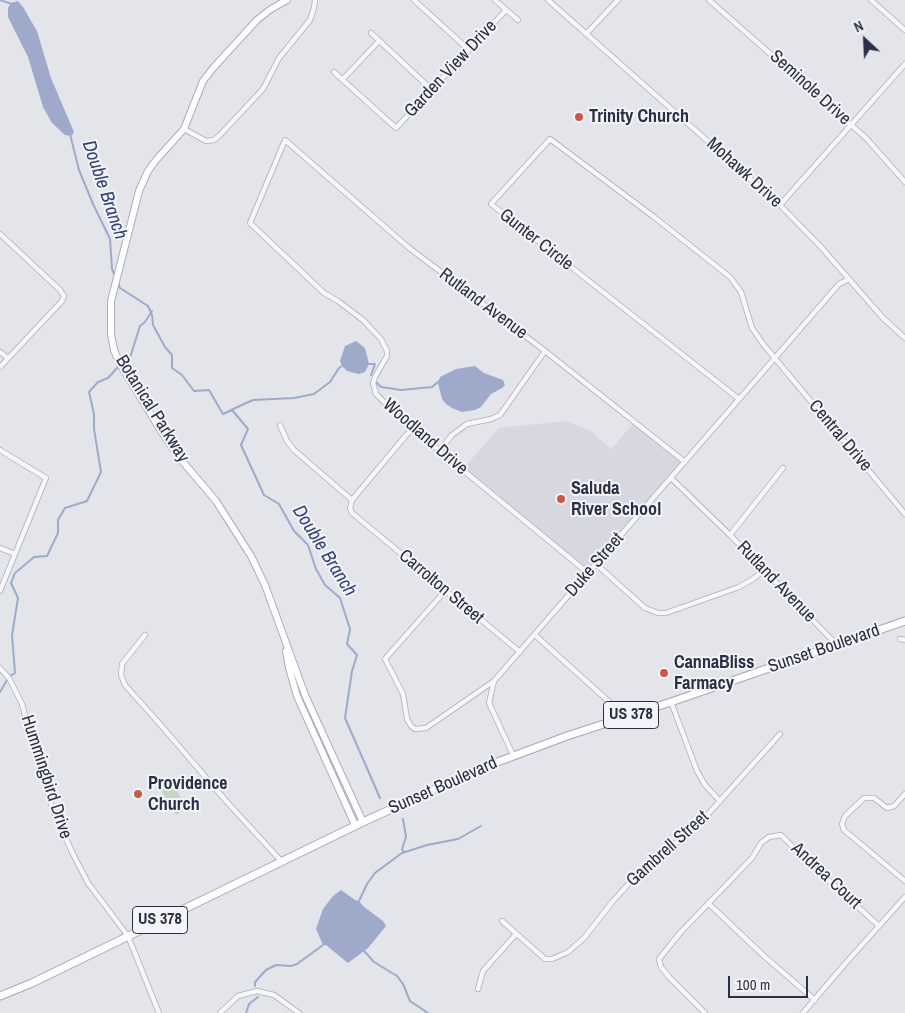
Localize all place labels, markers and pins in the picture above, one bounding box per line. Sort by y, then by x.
place label: Trinity Church [589,106,689,128]
marker: Trinity Church [573,111,585,123]
place label: Saluda River School [571,478,661,520]
marker: Saluda River School [555,493,567,505]
place label: CannaBliss Farmacy [674,652,754,694]
marker: CannaBliss Farmacy [658,667,670,679]
place label: Providence Church [148,773,228,816]
marker: Providence Church [132,788,144,800]

